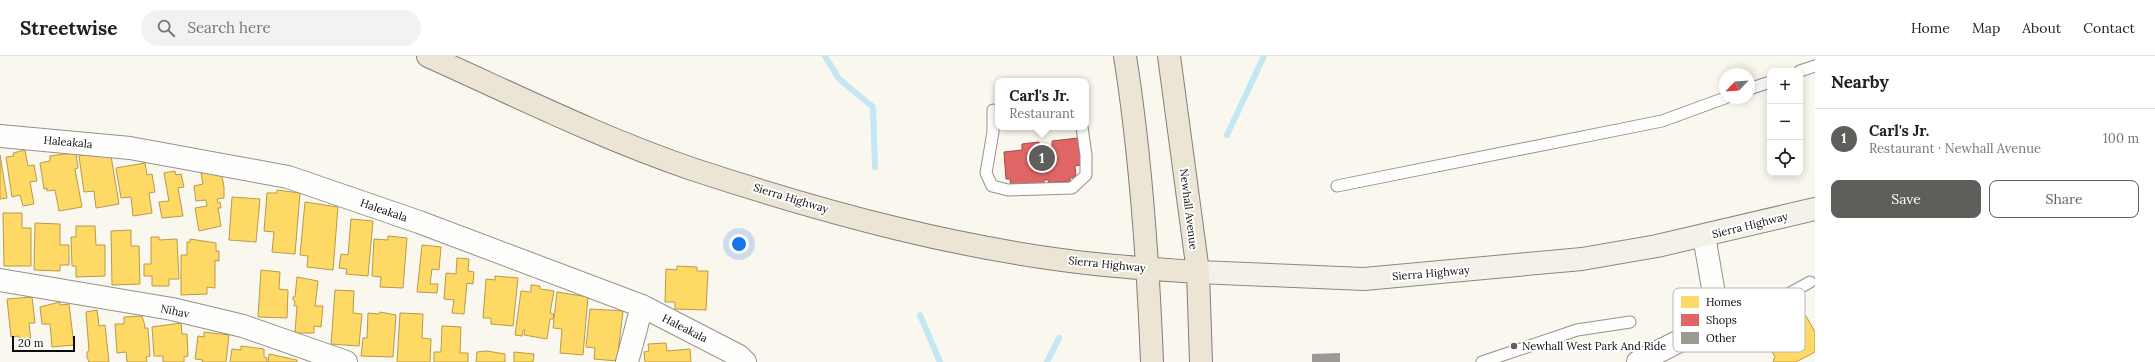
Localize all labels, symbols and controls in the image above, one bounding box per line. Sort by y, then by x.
search box [141,10,421,46]
text: Streetwise [20,16,117,40]
icon: search [155,17,177,39]
text: Search here [187,18,271,37]
text: Home [1911,19,1950,37]
text: Map [1972,19,2000,37]
text: About [2022,19,2061,37]
text: Contact [2083,19,2135,37]
north arrow [1719,68,1755,104]
map controls [1767,68,1803,176]
button: + [1767,68,1803,104]
text: Nearby [1831,71,1889,93]
popup [995,78,1089,130]
text: Carl's Jr. [1009,86,1069,105]
button: − [1767,104,1803,140]
text: Restaurant [1009,105,1075,122]
text: Carl's Jr. [1869,121,1929,140]
text: 1 [1841,130,1847,147]
text: 100 m [2103,130,2139,147]
street label: Haleakala [43,133,93,151]
button: locate [1767,140,1803,176]
text: Restaurant · Newhall Avenue [1869,140,2041,157]
pin: 1 [1029,143,1055,173]
street label: Newhall Avenue [1177,168,1201,250]
street label: Sierra Highway [752,180,830,216]
button: Save [1831,180,1981,218]
button: Share [1989,180,2139,218]
street label: Haleakala [359,195,410,225]
street label: Sierra Highway [1711,209,1790,241]
your location [729,234,749,254]
street label: Sierra Highway [1068,253,1147,275]
street label: Sierra Highway [1392,263,1471,283]
legend [1673,288,1805,352]
text: Homes [1706,295,1742,309]
street label: Nihav [159,301,191,321]
street label: Haleakala [660,311,710,346]
text: Shops [1706,313,1737,327]
text: Other [1706,331,1737,345]
scale bar [12,334,75,353]
text: 20 m [18,336,43,350]
place label: Newhall West Park And Ride [1522,339,1666,353]
marker: Newhall West Park And Ride [1509,341,1519,351]

